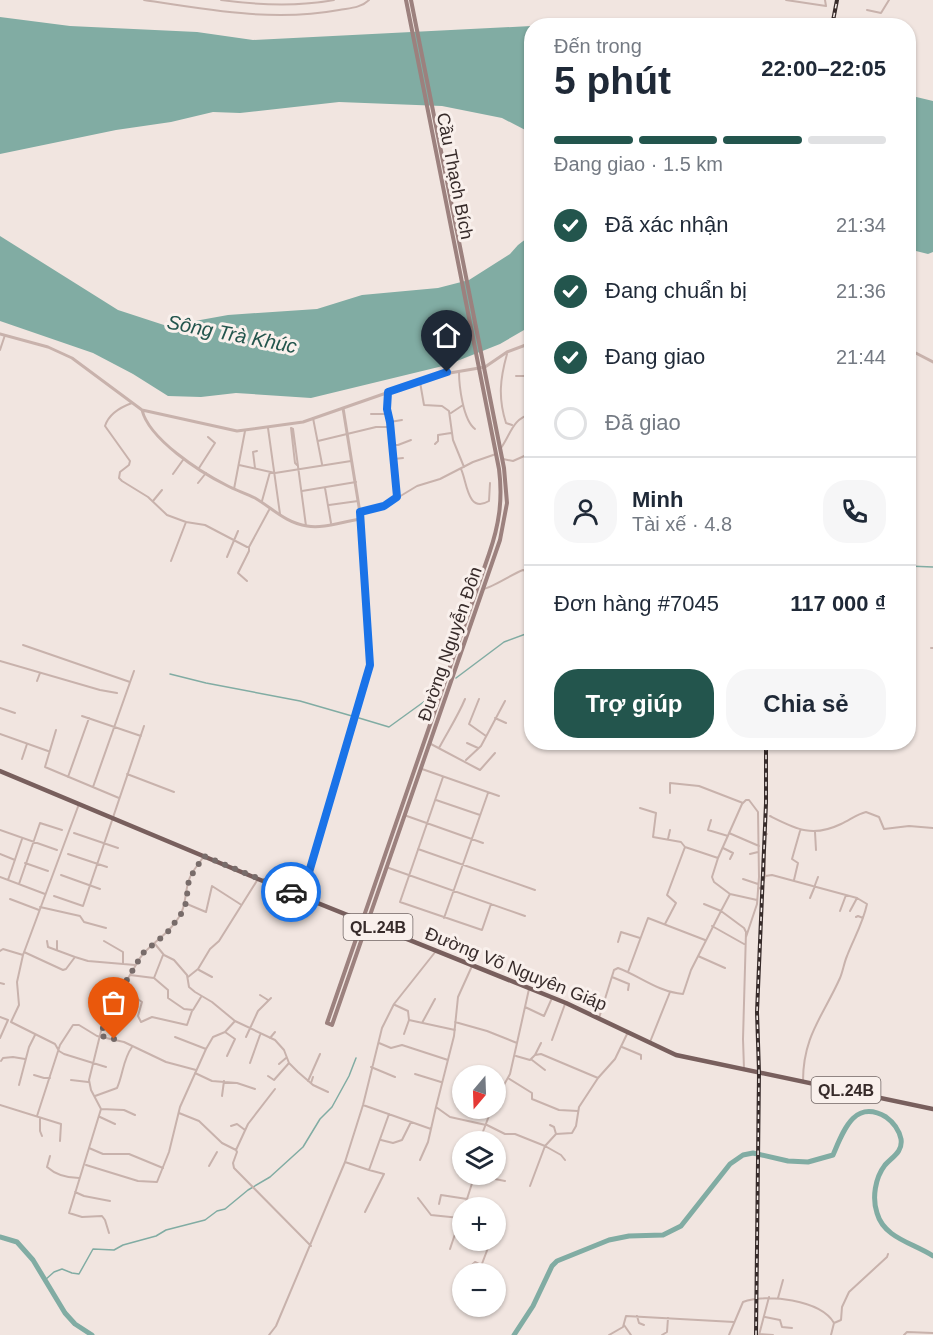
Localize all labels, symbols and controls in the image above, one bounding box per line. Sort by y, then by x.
text: Đến trong [554,35,642,57]
text: 22:00–22:05 [761,56,886,81]
text: 5 phút [554,59,671,102]
street label: Cầu Thạch Bích [433,111,477,241]
text: Đang giao · 1.5 km [554,153,723,175]
icon: check [554,209,587,242]
text: Đã xác nhận [605,212,729,237]
text: 21:34 [836,214,886,236]
icon: check [554,275,587,308]
text: Đang chuẩn bị [605,278,747,303]
text: 21:36 [836,280,886,302]
pin [421,310,472,372]
water label: Sông Trà Khúc [165,311,299,357]
icon: home [430,319,463,352]
icon: check [554,341,587,374]
text: Đang giao [605,344,705,369]
text: 21:44 [836,346,886,368]
text: Đã giao [605,410,681,435]
button: person [554,480,617,543]
button: phone [823,480,886,543]
text: Minh [632,487,683,512]
text: Tài xế · 4.8 [632,513,732,535]
street label: Đường Nguyễn Đôn [413,564,486,724]
text: Đơn hàng #7045 [554,591,719,616]
text: 117 000 ₫ [790,591,886,616]
button: Trợ giúp [554,669,714,738]
button: Chia sẻ [726,669,886,738]
courier [261,862,321,922]
icon: car [275,876,308,909]
road number: QL.24B [344,914,412,940]
street label: Đường Võ Nguyên Giáp [422,923,610,1015]
pin [88,977,139,1039]
icon: bag [97,986,130,1019]
north arrow [452,1065,506,1119]
map controls [452,1065,506,1317]
road number: QL.24B [812,1077,880,1103]
button: layers [452,1131,506,1185]
button: + [452,1197,506,1251]
button: − [452,1263,506,1317]

